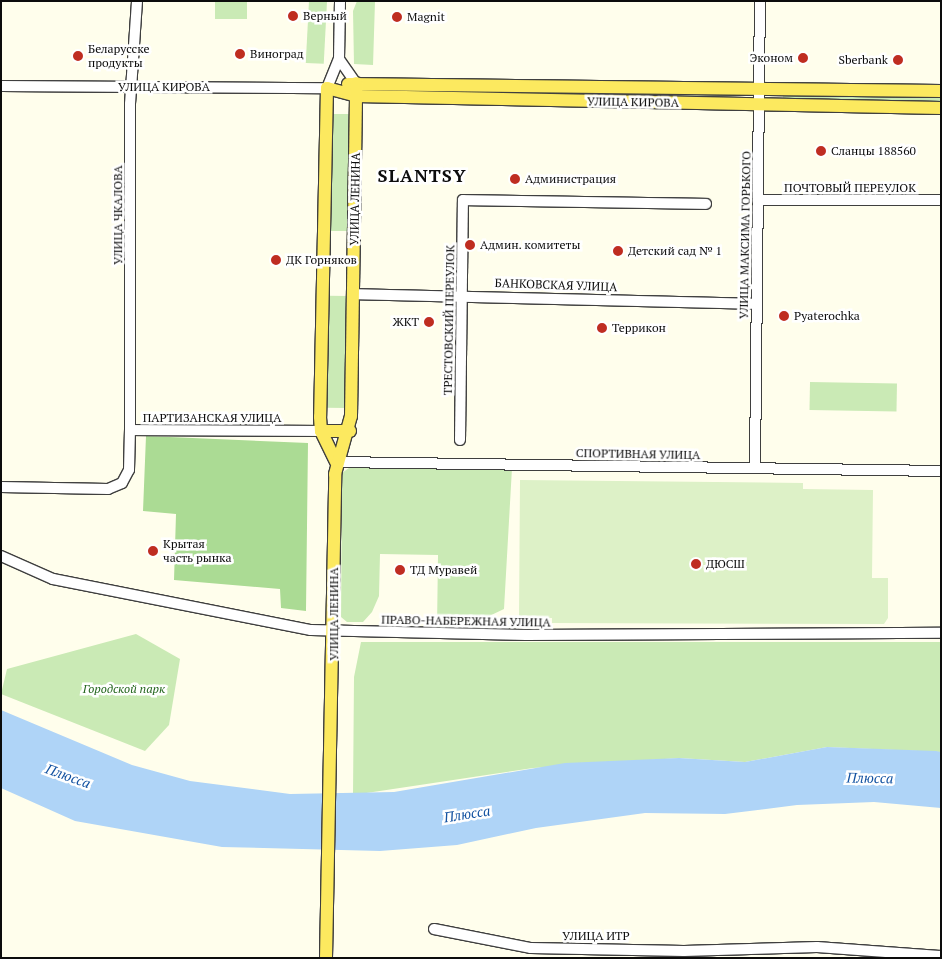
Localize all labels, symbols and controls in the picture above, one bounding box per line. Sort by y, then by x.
place label: Верный [303,9,347,23]
marker: Верный [287,10,299,22]
place label: Magnit [407,10,445,24]
marker: Magnit [391,11,403,23]
place label: Беларусске продукты [88,42,150,70]
place label: Виноград [250,47,304,61]
marker: Виноград [234,48,246,60]
marker: Беларусске продукты [72,50,84,62]
place label: Эконом [750,51,793,65]
marker: Эконом [797,52,809,64]
place label: Sberbank [838,53,888,67]
marker: Sberbank [892,54,904,66]
street label: УЛИЦА КИРОВА [118,80,210,94]
street label: УЛИЦА КИРОВА [587,94,679,110]
place label: Сланцы 188560 [831,144,916,158]
marker: Сланцы 188560 [815,145,827,157]
street label: УЛИЦА МАКСИМА ГОРЬКОГО [736,151,754,319]
street label: УЛИЦА ЛЕНИНА [347,152,363,246]
district label: SLANTSY [377,164,467,186]
street label: УЛИЦА ЧКАЛОВА [111,165,125,265]
place label: Администрация [525,172,616,186]
marker: Администрация [509,173,521,185]
street label: ПОЧТОВЫЙ ПЕРЕУЛОК [784,181,916,195]
place label: Админ. комитеты [480,238,581,252]
marker: Админ. комитеты [464,239,476,251]
place label: Детский сад № 1 [628,244,722,258]
street label: ТРЕСТОВСКИЙ ПЕРЕУЛОК [440,245,458,395]
marker: Детский сад № 1 [612,245,624,257]
place label: ДК Горняков [286,253,357,267]
marker: ДК Горняков [270,254,282,266]
street label: БАНКОВСКАЯ УЛИЦА [494,276,618,294]
place label: Pyaterochka [794,309,860,323]
marker: Pyaterochka [778,310,790,322]
place label: ЖКТ [392,315,419,329]
marker: ЖКТ [423,316,435,328]
place label: Террикон [612,321,666,335]
marker: Террикон [596,322,608,334]
street label: ПАРТИЗАНСКАЯ УЛИЦА [143,411,281,425]
street label: СПОРТИВНАЯ УЛИЦА [576,446,700,462]
place label: Крытая часть рынка [163,537,232,565]
marker: Крытая часть рынка [147,545,159,557]
place label: ДЮСШ [706,557,745,571]
marker: ДЮСШ [690,558,702,570]
place label: ТД Муравей [410,563,477,577]
marker: ТД Муравей [394,564,406,576]
street label: УЛИЦА ЛЕНИНА [327,567,341,661]
street label: ПРАВО-НАБЕРЕЖНАЯ УЛИЦА [381,612,551,630]
park label: Городской парк [83,682,165,696]
water label: Плюсса [43,760,93,792]
water label: Плюсса [847,769,893,787]
water label: Плюсса [443,802,491,826]
street label: УЛИЦА ИТР [562,929,630,943]

